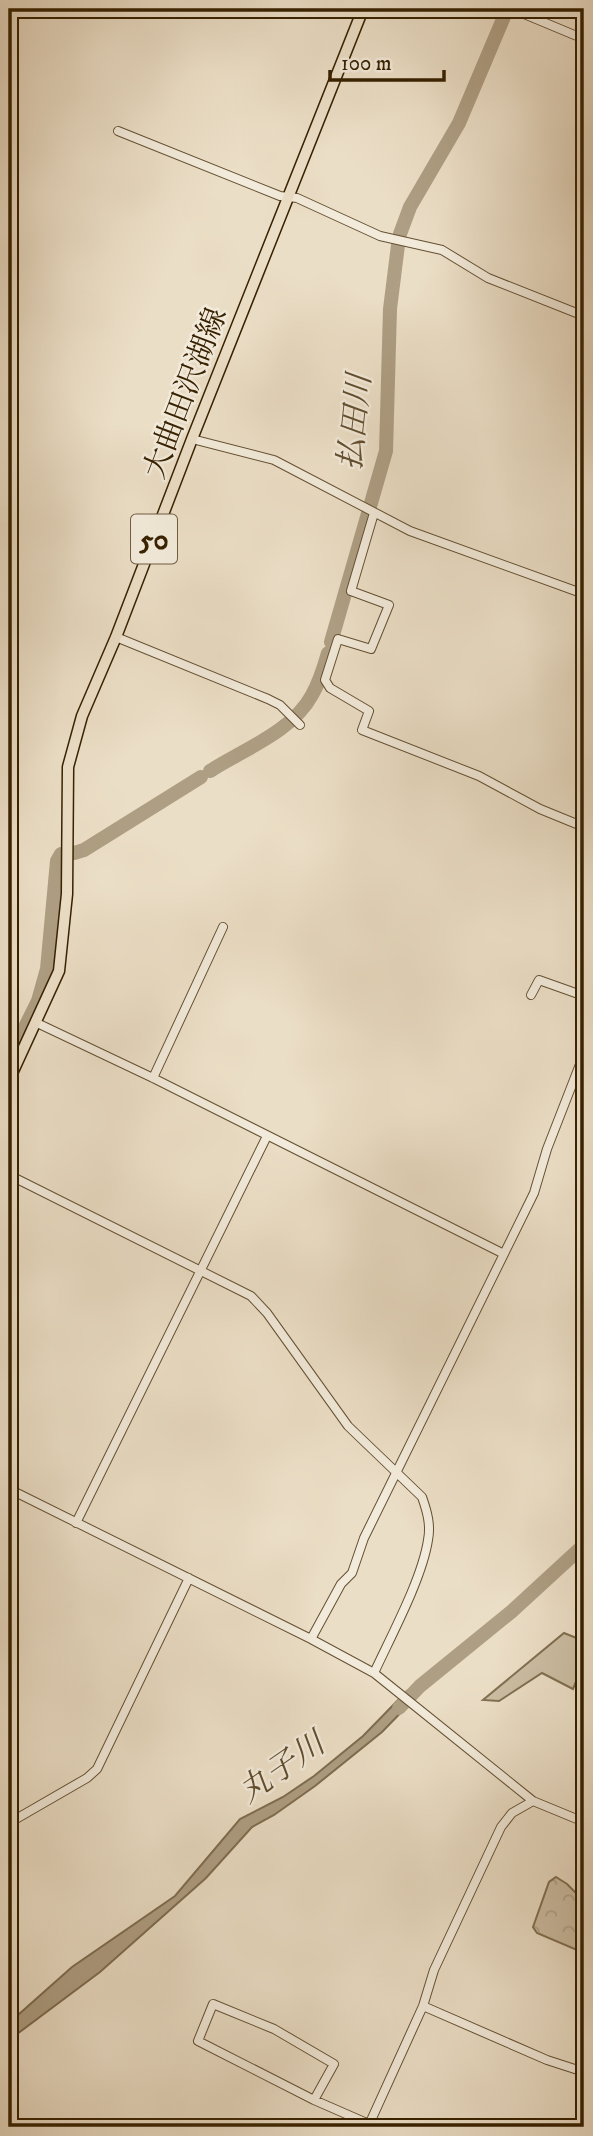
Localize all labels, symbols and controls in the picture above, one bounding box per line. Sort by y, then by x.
scale bar [330,38,444,82]
text: 100 m [341,51,392,77]
street label: 大曲田沢湖線 [137,303,236,484]
water label: 払田川 [331,369,381,472]
road number: 50 [131,514,177,564]
water label: 丸子川 [231,1723,335,1813]

